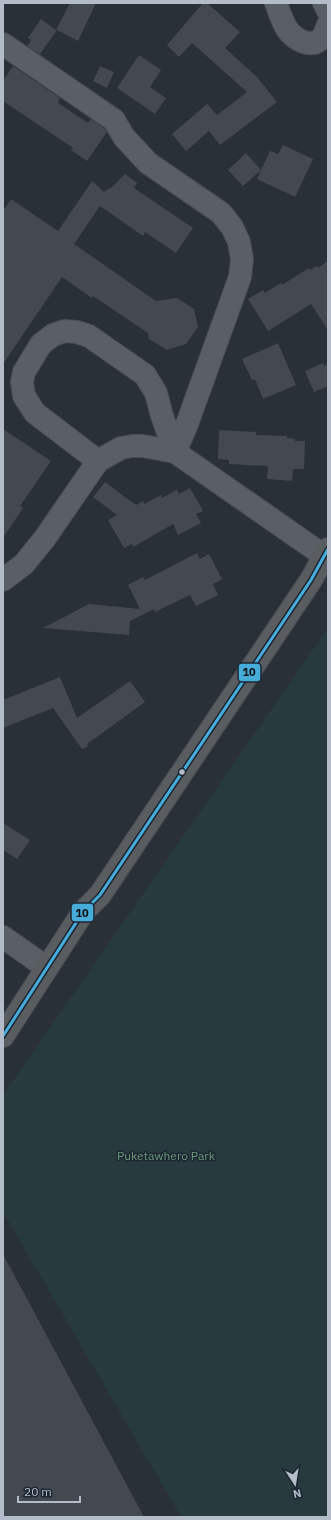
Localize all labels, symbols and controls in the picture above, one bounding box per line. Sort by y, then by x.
line badge: 10 [238,663,261,682]
text: 10 [242,665,256,679]
unlabelled marker [177,767,187,777]
line badge: 10 [71,903,94,922]
text: 10 [75,906,89,920]
park label: Puketawhero Park [117,1148,216,1163]
north arrow [275,1464,315,1504]
scale bar [18,1478,80,1504]
text: 20 m [24,1484,52,1499]
text: N [292,1486,302,1501]

